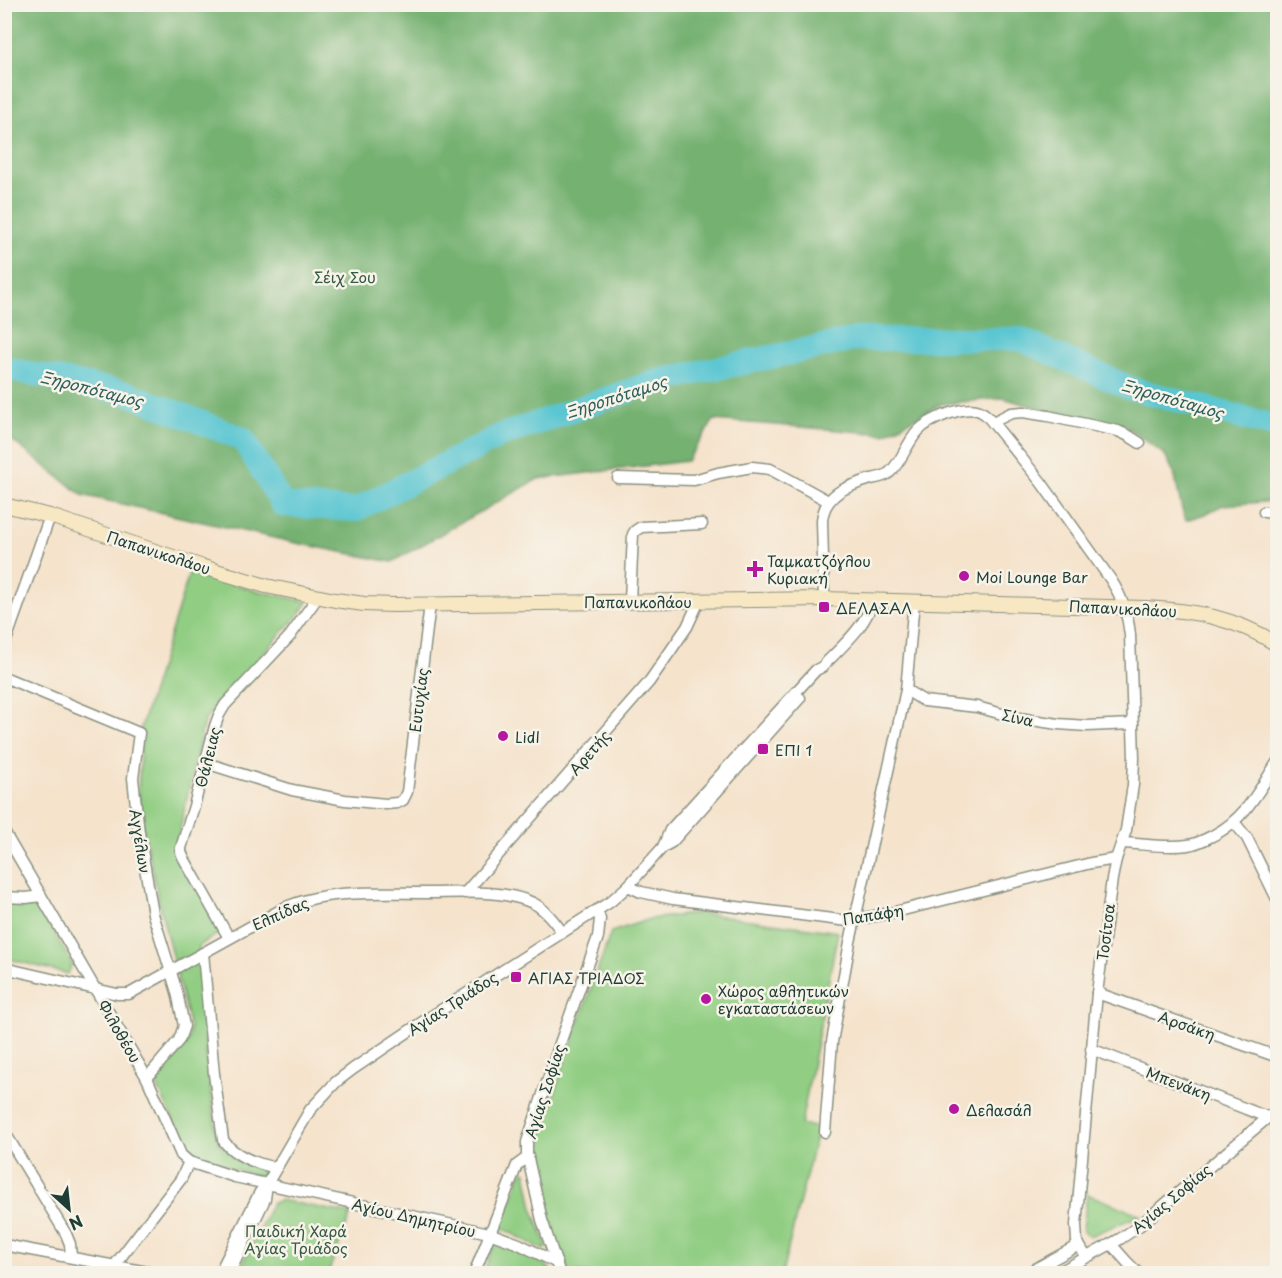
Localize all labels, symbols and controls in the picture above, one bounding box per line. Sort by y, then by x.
park label: Σέιχ Σου [314,265,376,288]
water label: Ξηροπόταμος [38,364,147,413]
water label: Ξηροπόταμος [562,368,671,424]
water label: Ξηροπόταμος [1119,372,1228,424]
street label: Παπανικολάου [104,524,214,580]
place label: Ταμκατζόγλου Κυριακή [767,549,871,589]
marker: Ταμκατζόγλου Κυριακή [748,562,762,576]
place label: Moi Lounge Bar [976,565,1088,588]
marker: Moi Lounge Bar [957,569,971,583]
street label: Παπανικολάου [584,590,692,613]
street label: Παπανικολάου [1069,594,1177,622]
place label: ΔΕΛΑΣΑΛ [836,596,912,619]
marker: ΔΕΛΑΣΑΛ [817,600,831,614]
street label: Ευτυχίας [403,666,433,733]
street label: Σίνα [1000,702,1036,732]
street label: Θάλειας [188,724,226,790]
street label: Αρετής [563,724,615,780]
place label: Lidl [515,725,540,748]
marker: Lidl [496,729,510,743]
place label: ΕΠΙ 1 [775,738,812,761]
marker: ΕΠΙ 1 [756,742,770,756]
street label: Αγγέλων [125,807,157,875]
street label: Ελπίδας [248,890,312,936]
street label: Παπάφη [841,898,905,930]
street label: Τοσίτσα [1090,902,1120,962]
street label: Αγίας Τριάδος [402,965,502,1041]
place label: ΑΓΙΑΣ ΤΡΙΑΔΟΣ [528,966,645,989]
marker: ΑΓΙΑΣ ΤΡΙΑΔΟΣ [509,970,523,984]
place label: Χώρος αθλητικών εγκαταστάσεων [718,979,849,1019]
marker: Χώρος αθλητικών εγκαταστάσεων [699,992,713,1006]
street label: Φιλοθέου [93,995,147,1067]
street label: Αρσάκη [1155,1004,1219,1046]
street label: Αγίας Σοφίας [518,1041,570,1141]
street label: Μπενάκη [1143,1060,1215,1106]
place label: Δελασάλ [966,1098,1032,1121]
marker: Δελασάλ [947,1102,961,1116]
street label: Αγίας Σοφίας [1126,1158,1216,1238]
north arrow [39,1179,99,1239]
street label: Αγίου Δημητρίου [350,1192,478,1242]
text: N [65,1210,87,1237]
park label: Παιδική Χαρά Αγίας Τριάδος [244,1219,348,1259]

